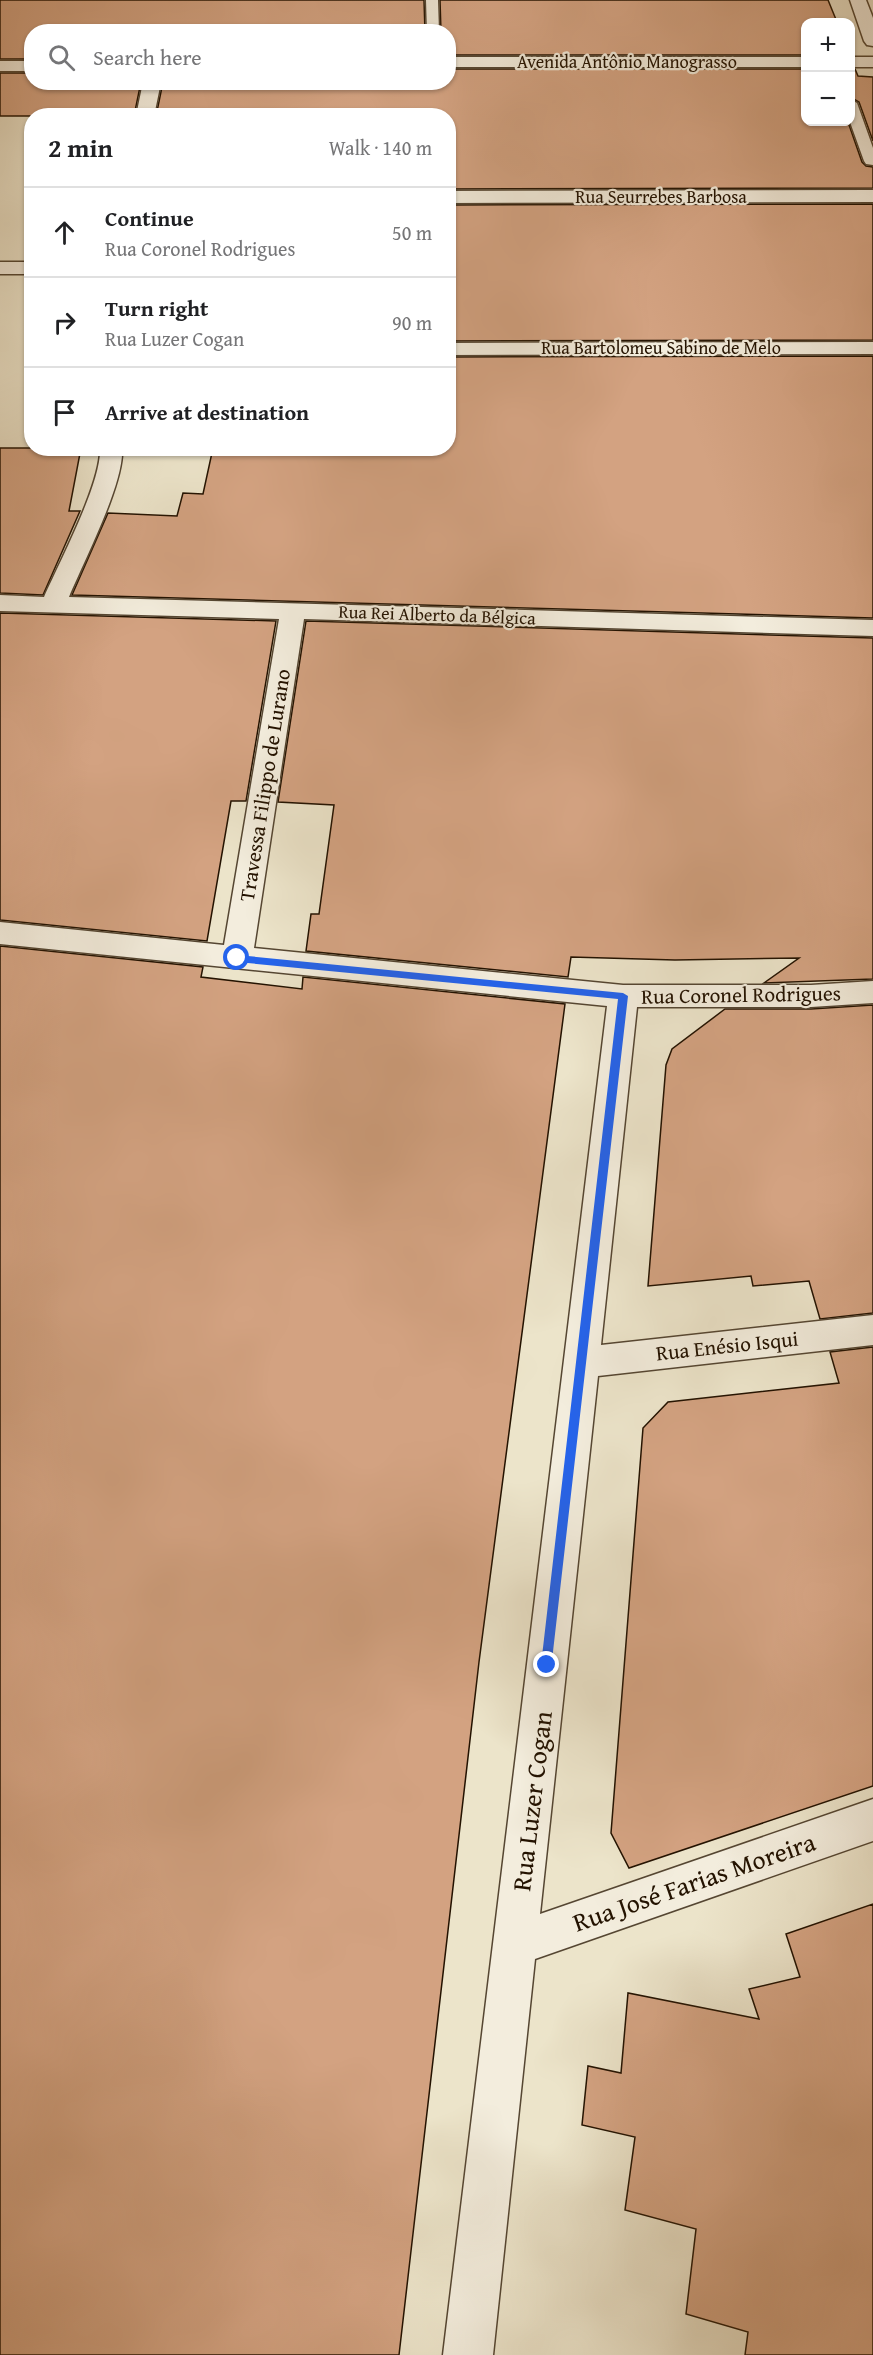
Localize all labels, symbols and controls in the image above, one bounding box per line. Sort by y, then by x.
map controls [801,18,855,126]
button: + [801,18,855,72]
search box [24,24,456,90]
icon: search [45,41,78,74]
text: Search here [93,41,202,73]
street label: Avenida Antônio Manograsso [517,48,737,75]
button: − [801,72,855,126]
text: 2 min [48,128,113,167]
text: Walk · 140 m [329,133,432,162]
street label: Rua Seurrebes Barbosa [575,183,747,210]
text: Continue [105,202,194,234]
icon: ahead [48,216,81,249]
text: 50 m [392,218,432,247]
text: Rua Coronel Rodrigues [105,234,295,263]
text: Turn right [105,292,208,324]
icon: right [48,306,81,339]
text: 90 m [392,308,432,337]
text: Rua Luzer Cogan [105,324,244,353]
street label: Rua Bartolomeu Sabino de Melo [541,334,781,361]
icon: arrive [48,396,81,429]
text: Arrive at destination [105,396,309,428]
street label: Rua Rei Alberto da Bélgica [338,598,537,631]
street label: Travessa Filippo de Lurano [231,666,298,903]
route start [223,944,249,970]
street label: Rua Coronel Rodrigues [641,977,841,1012]
street label: Rua Enésio Isqui [654,1323,800,1368]
route end [533,1651,559,1677]
street label: Rua Luzer Cogan [501,1708,562,1893]
street label: Rua José Farias Moreira [567,1821,821,1941]

